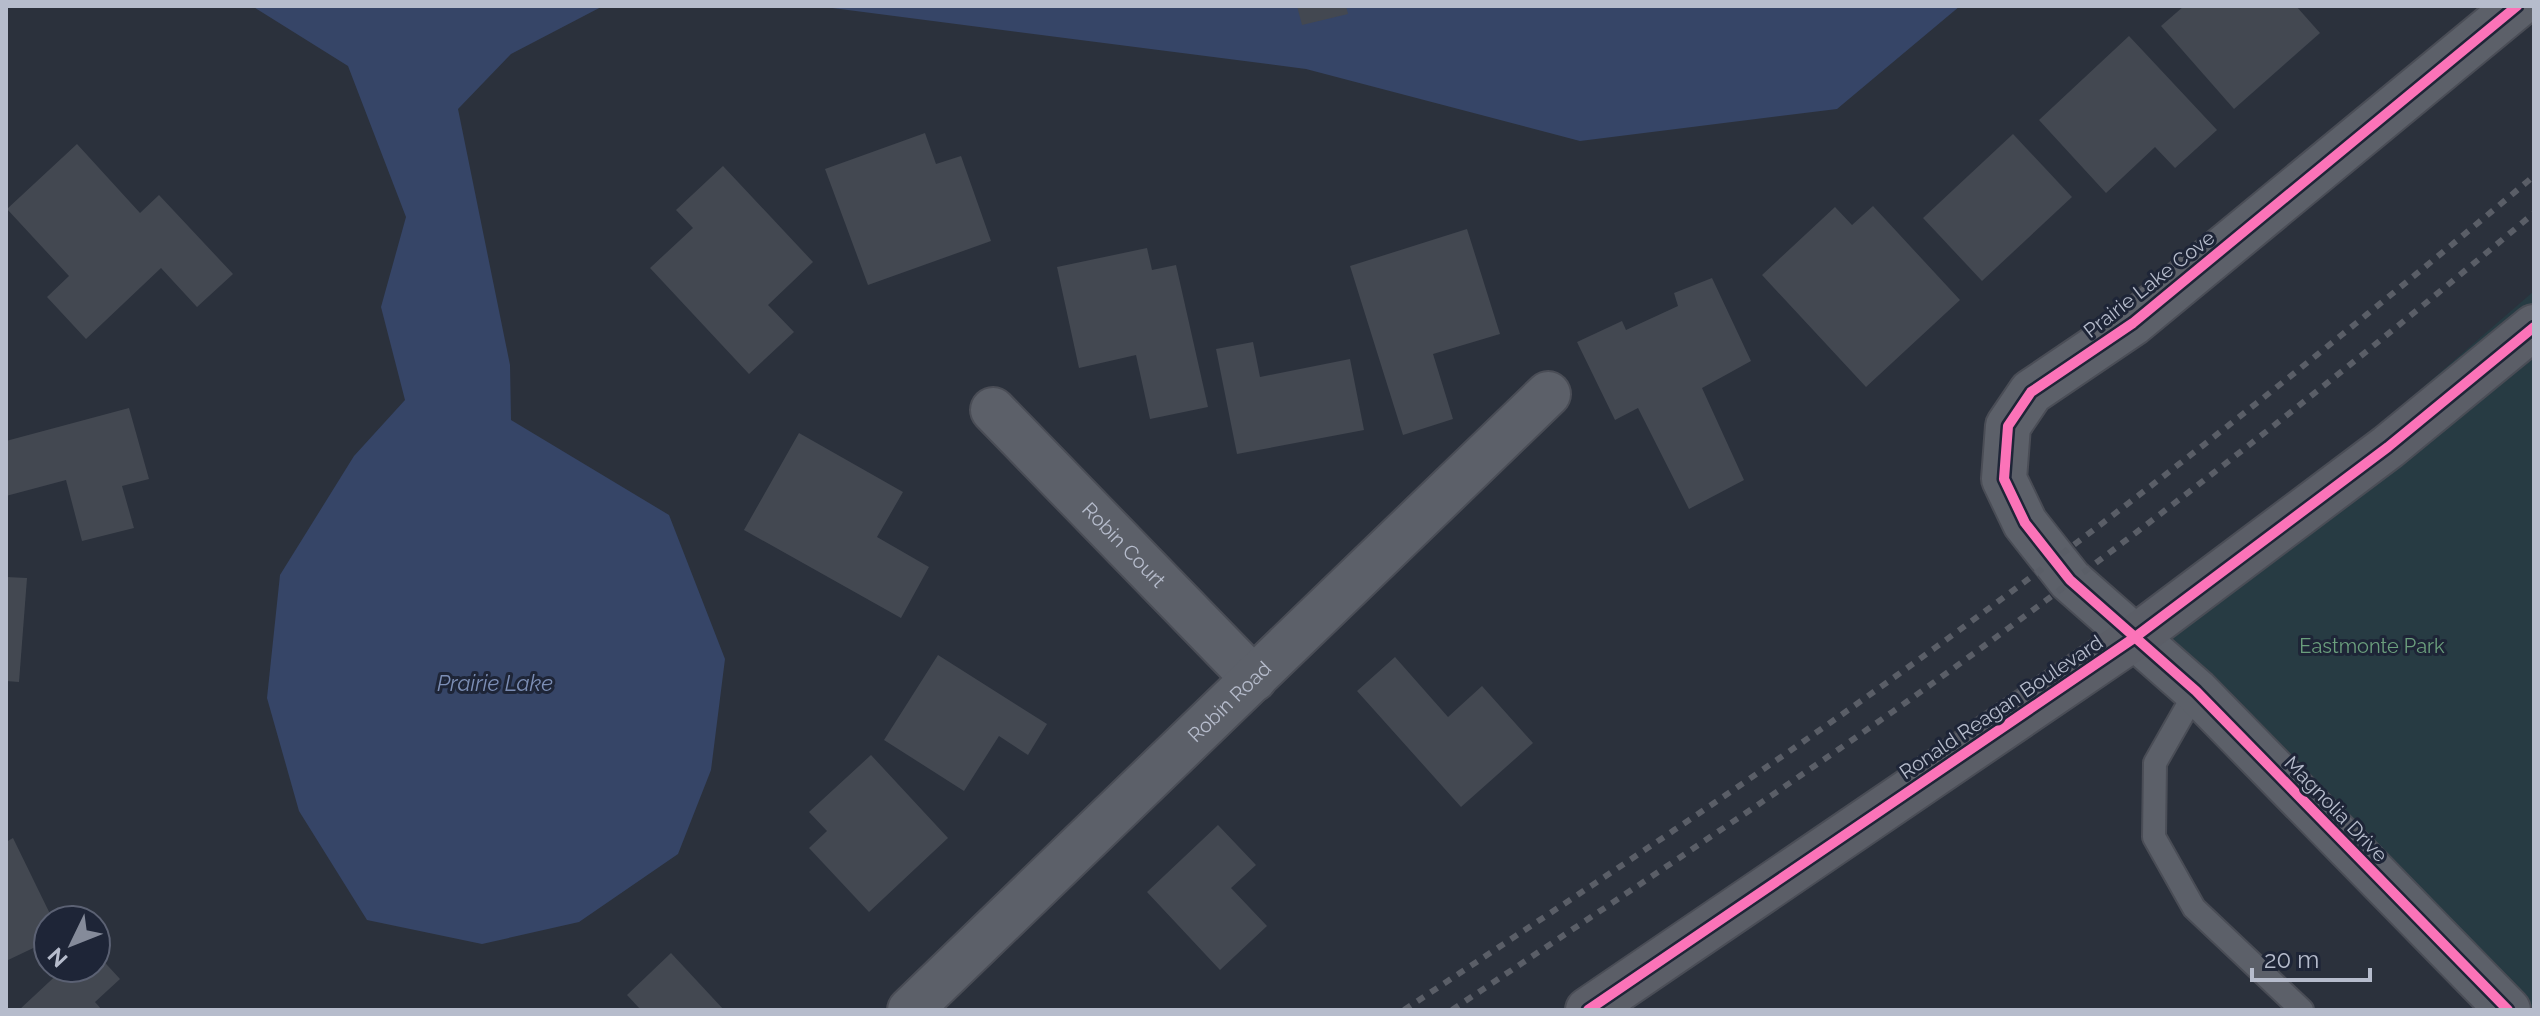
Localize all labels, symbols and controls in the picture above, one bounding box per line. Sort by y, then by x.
street label: Prairie Lake Cove [2079,225,2219,343]
street label: Robin Court [1077,497,1171,593]
street label: Ronald Reagan Boulevard [1895,630,2107,784]
park label: Eastmonte Park [2299,634,2445,658]
street label: Robin Road [1183,656,1276,747]
water label: Prairie Lake [437,670,553,696]
street label: Magnolia Drive [2280,751,2393,867]
north arrow [32,904,112,984]
scale bar [2252,932,2370,982]
text: N [42,943,73,973]
text: 20 m [2264,945,2319,974]

